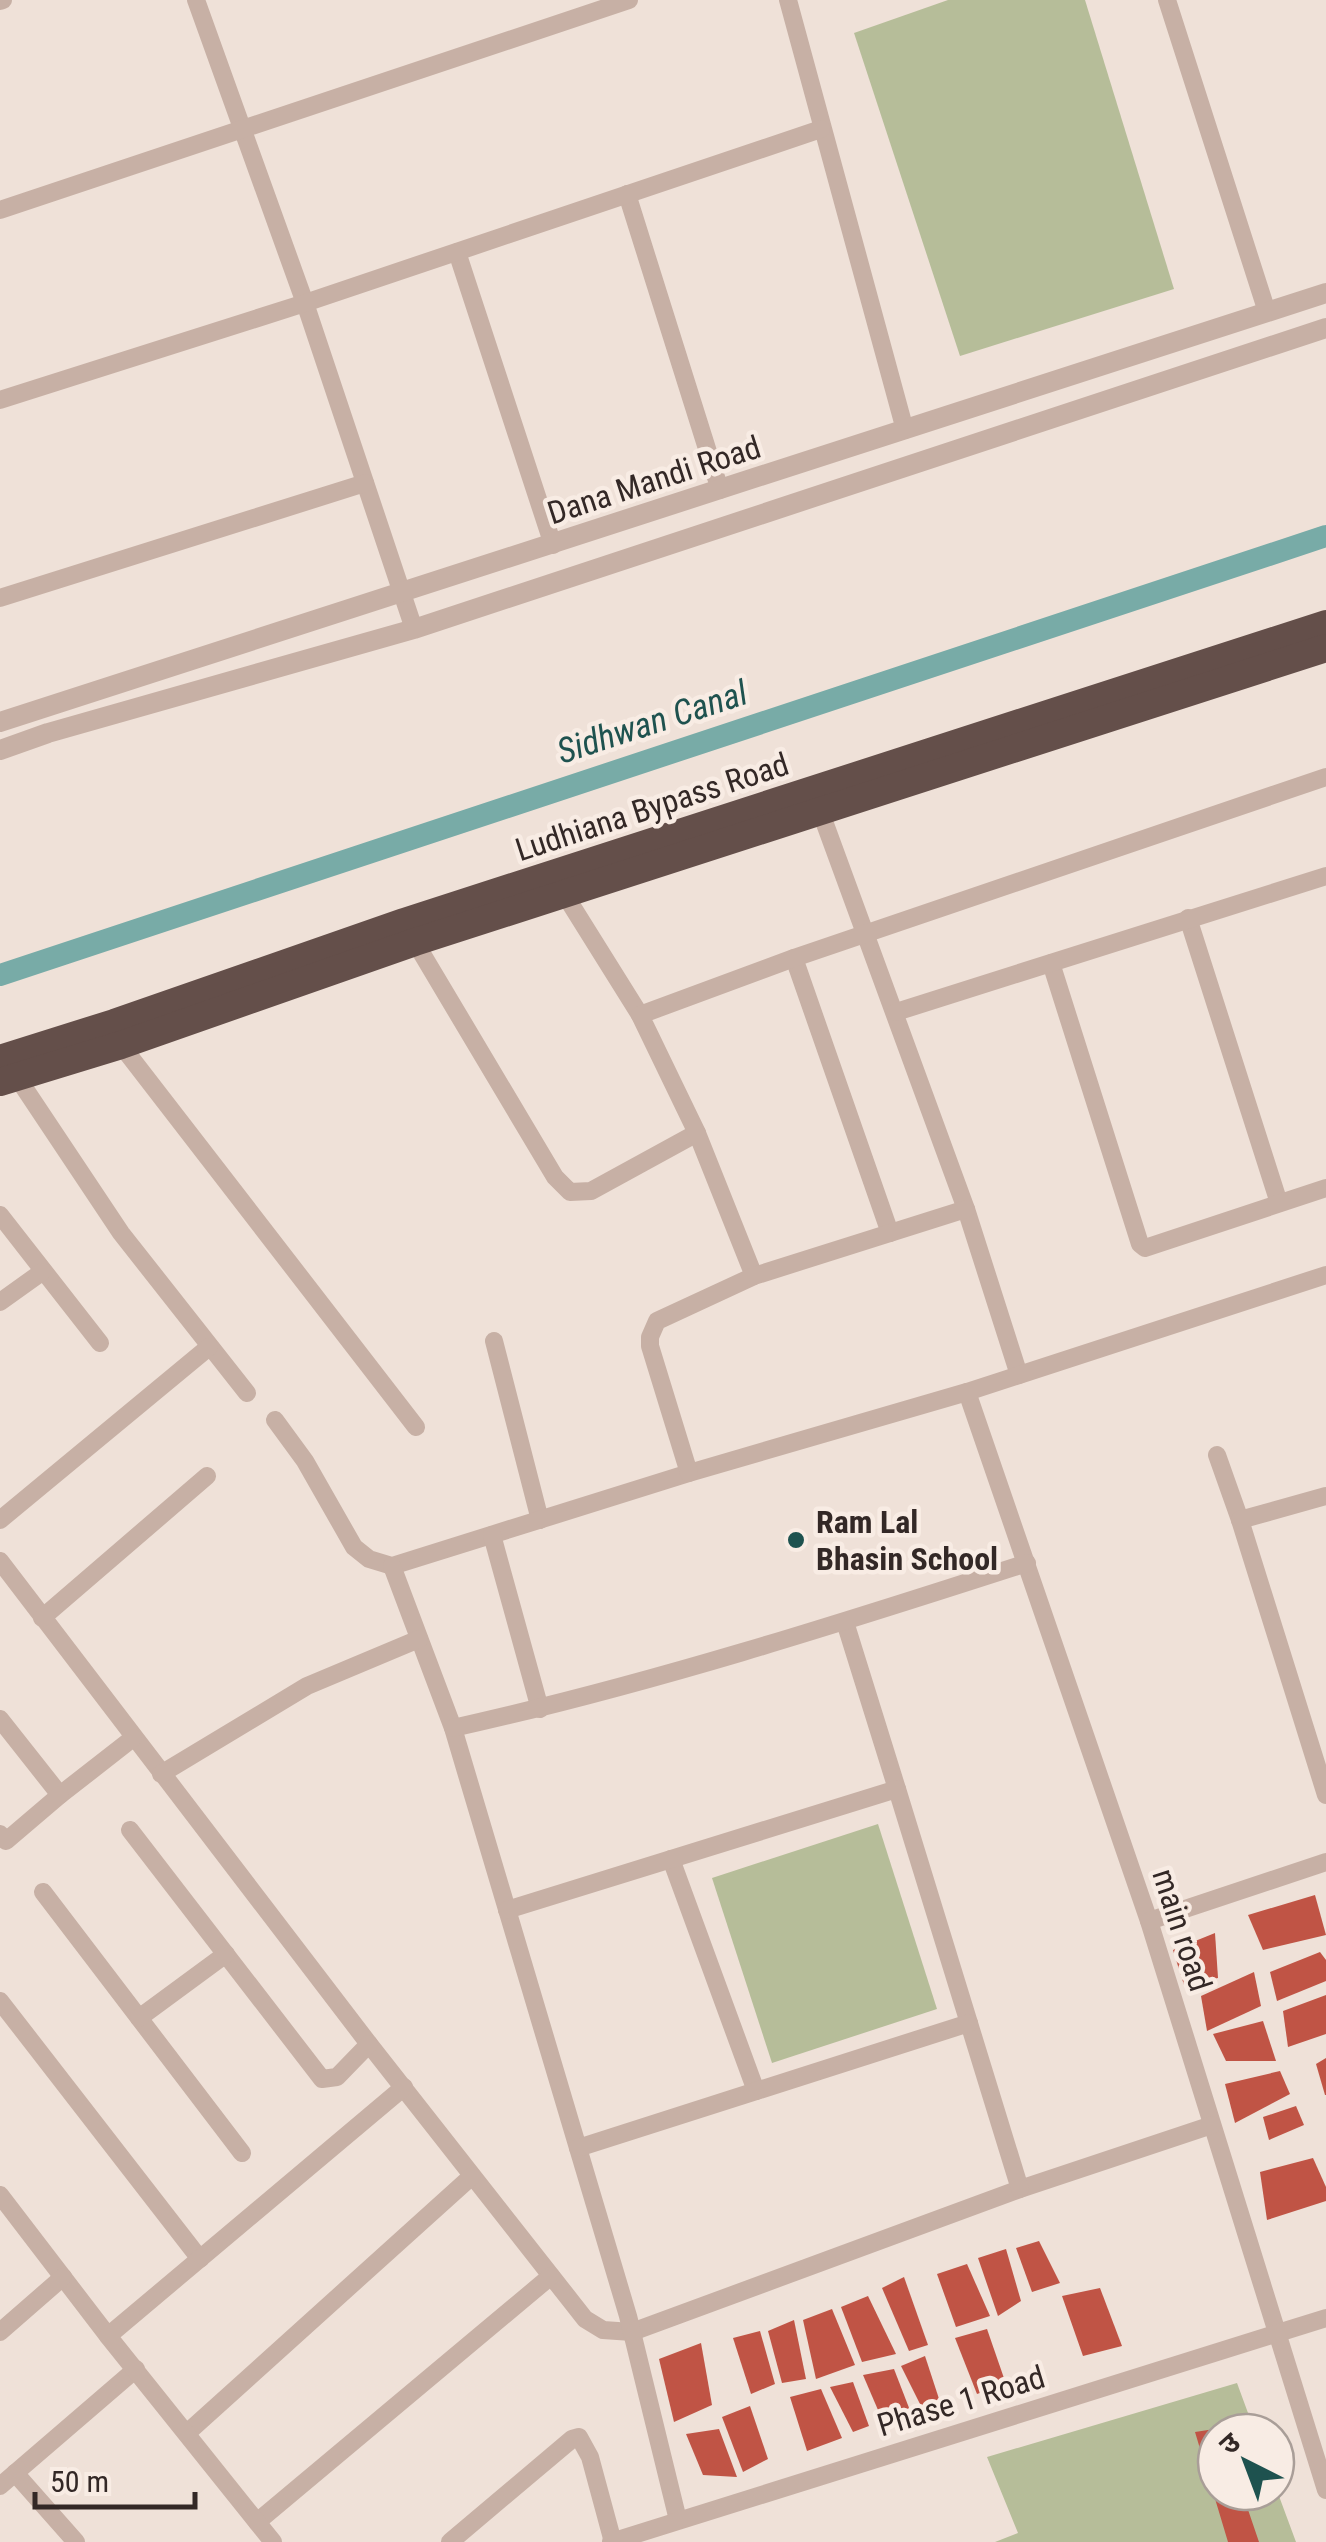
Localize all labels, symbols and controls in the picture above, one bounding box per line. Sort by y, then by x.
street label: Dana Mandi Road [543,428,765,532]
water label: Sidhwan Canal [552,672,753,772]
street label: Ludhiana Bypass Road [511,745,793,869]
place label: Ram Lal Bhasin School [816,1503,998,1578]
marker: Ram Lal Bhasin School [785,1529,807,1551]
street label: main road [1144,1864,1220,1996]
street label: Phase 1 Road [873,2358,1049,2444]
north arrow [1196,2412,1296,2512]
text: उ [1212,2426,1247,2462]
scale bar [35,2447,195,2509]
text: 50 m [50,2464,109,2499]

